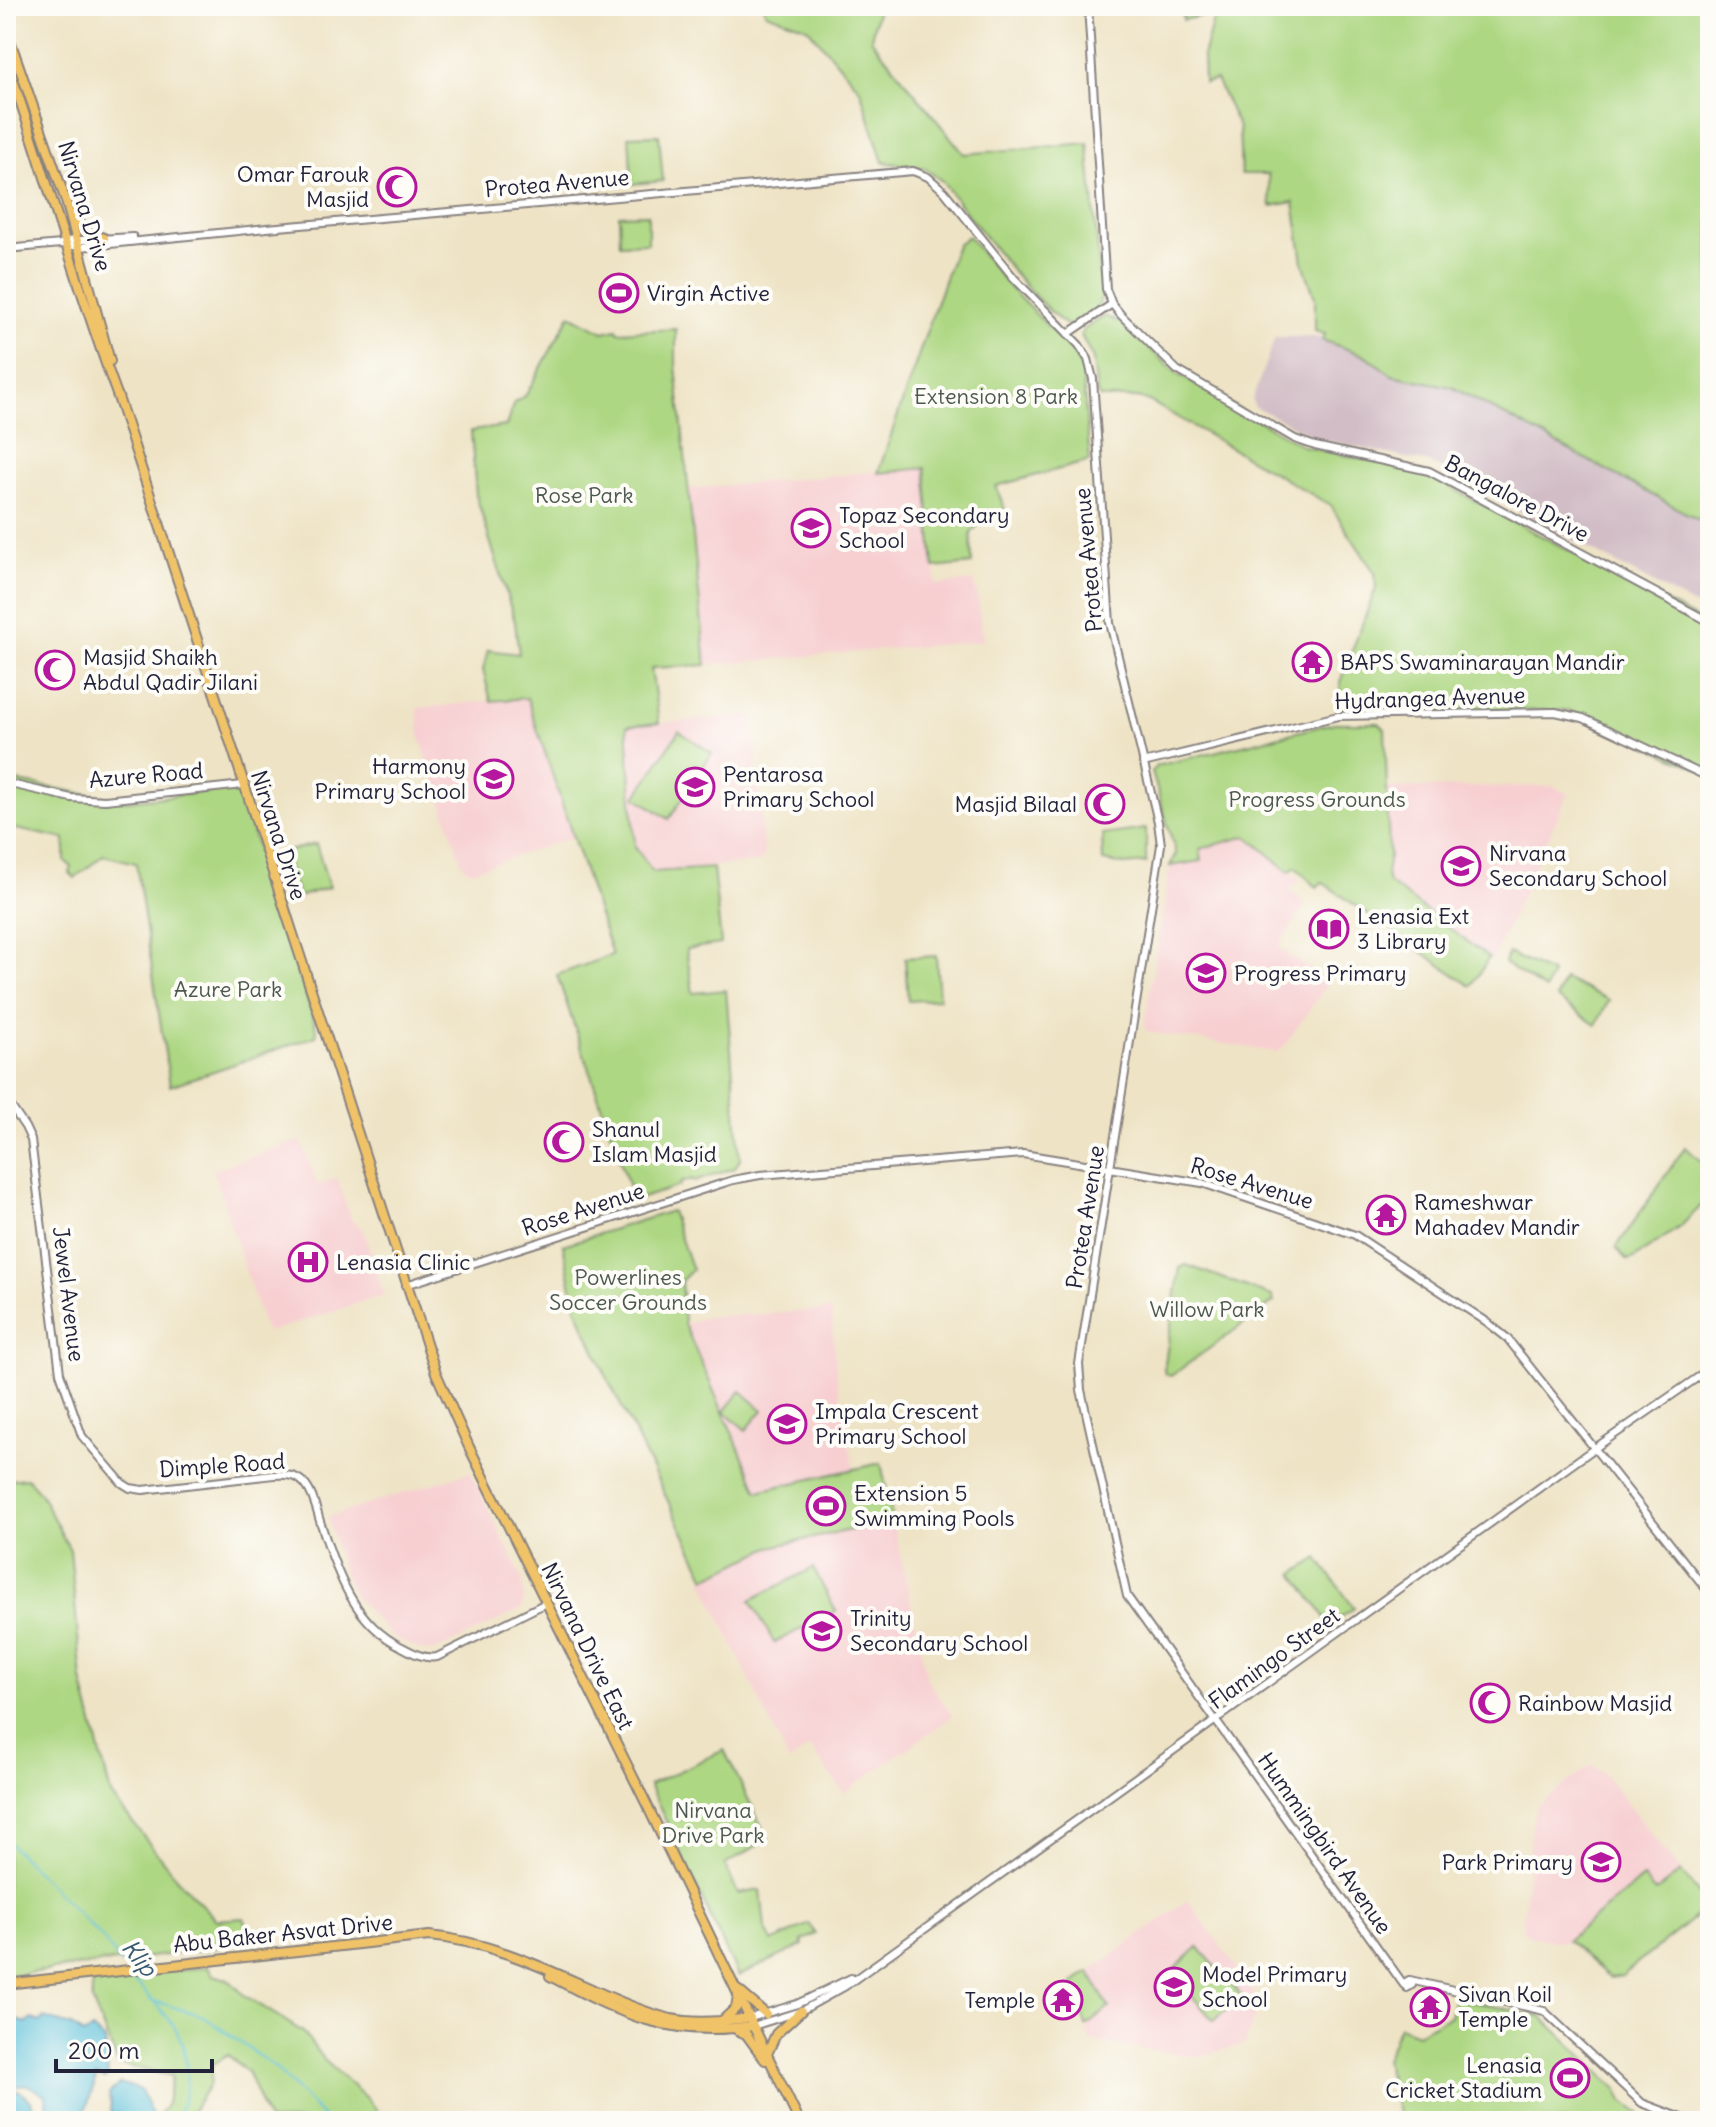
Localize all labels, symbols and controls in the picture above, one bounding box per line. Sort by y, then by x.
street label: Nirvana Drive [52,138,118,274]
place label: Omar Farouk Masjid [237,160,369,213]
street label: Protea Avenue [484,163,630,203]
mosque icon: Omar Farouk Masjid [376,166,418,208]
sports icon: Virgin Active [598,272,640,314]
place label: Virgin Active [647,279,770,307]
park label: Extension 8 Park [914,382,1078,410]
street label: Bangalore Drive [1440,448,1594,548]
park label: Rose Park [535,481,633,509]
street label: Protea Avenue [1068,487,1108,633]
place label: Topaz Secondary School [839,501,1009,554]
school or university icon: Topaz Secondary School [790,507,832,549]
temple icon: BAPS Swaminarayan Mandir [1291,641,1333,683]
place label: Masjid Shaikh Abdul Qadir Jilani [83,643,258,696]
place label: BAPS Swaminarayan Mandir [1340,648,1625,676]
mosque icon: Masjid Shaikh Abdul Qadir Jilani [34,649,76,691]
street label: Hydrangea Avenue [1334,681,1526,715]
place label: Harmony Primary School [315,752,466,805]
street label: Azure Road [88,756,204,794]
school or university icon: Harmony Primary School [473,758,515,800]
place label: Pentarosa Primary School [723,760,874,813]
school or university icon: Pentarosa Primary School [674,766,716,808]
street label: Nirvana Drive [245,767,313,903]
mosque icon: Masjid Bilaal [1084,783,1126,825]
park label: Progress Grounds [1228,785,1406,813]
place label: Masjid Bilaal [955,790,1077,818]
place label: Nirvana Secondary School [1489,839,1667,892]
school or university icon: Nirvana Secondary School [1440,845,1482,887]
place label: Lenasia Ext 3 Library [1357,902,1469,955]
library icon: Lenasia Ext 3 Library [1308,908,1350,950]
school or university icon: Progress Primary [1185,952,1227,994]
place label: Progress Primary [1234,959,1407,987]
park label: Azure Park [174,975,282,1003]
place label: Shanul Islam Masjid [592,1115,717,1168]
mosque icon: Shanul Islam Masjid [543,1121,585,1163]
street label: Protea Avenue [1060,1143,1110,1291]
street label: Rose Avenue [1187,1151,1317,1215]
street label: Rose Avenue [518,1176,648,1242]
place label: Rameshwar Mahadev Mandir [1414,1188,1580,1241]
temple icon: Rameshwar Mahadev Mandir [1365,1194,1407,1236]
street label: Jewel Avenue [47,1225,91,1363]
hospital icon: Lenasia Clinic [287,1241,329,1283]
place label: Lenasia Clinic [336,1248,470,1276]
park label: Powerlines Soccer Grounds [549,1263,707,1316]
park label: Willow Park [1149,1295,1265,1323]
place label: Impala Crescent Primary School [815,1397,979,1450]
school or university icon: Impala Crescent Primary School [766,1403,808,1445]
street label: Dimple Road [158,1447,286,1483]
place label: Extension 5 Swimming Pools [854,1479,1014,1532]
sports icon: Extension 5 Swimming Pools [805,1485,847,1527]
street label: Nirvana Drive East [535,1558,641,1734]
street label: Flamingo Street [1203,1601,1345,1715]
place label: Trinity Secondary School [850,1604,1028,1657]
school or university icon: Trinity Secondary School [801,1610,843,1652]
mosque icon: Rainbow Masjid [1469,1682,1511,1724]
place label: Rainbow Masjid [1518,1689,1672,1717]
street label: Hummingbird Avenue [1252,1747,1398,1939]
park label: Nirvana Drive Park [662,1796,764,1849]
school or university icon: Park Primary [1580,1841,1622,1883]
place label: Park Primary [1442,1848,1573,1876]
street label: Abu Baker Asvat Drive [172,1908,394,1958]
water label: Klip [116,1933,165,1983]
place label: Model Primary School [1202,1960,1347,2013]
school or university icon: Model Primary School [1153,1966,1195,2008]
temple icon: Temple [1042,1979,1084,2021]
place label: Sivan Koil Temple [1458,1980,1552,2033]
place label: Temple [965,1986,1035,2014]
temple icon: Sivan Koil Temple [1409,1986,1451,2028]
scale bar [56,2023,212,2073]
text: 200 m [68,2035,140,2065]
place label: Lenasia Cricket Stadium [1385,2051,1542,2104]
sports icon: Lenasia Cricket Stadium [1549,2057,1591,2099]

